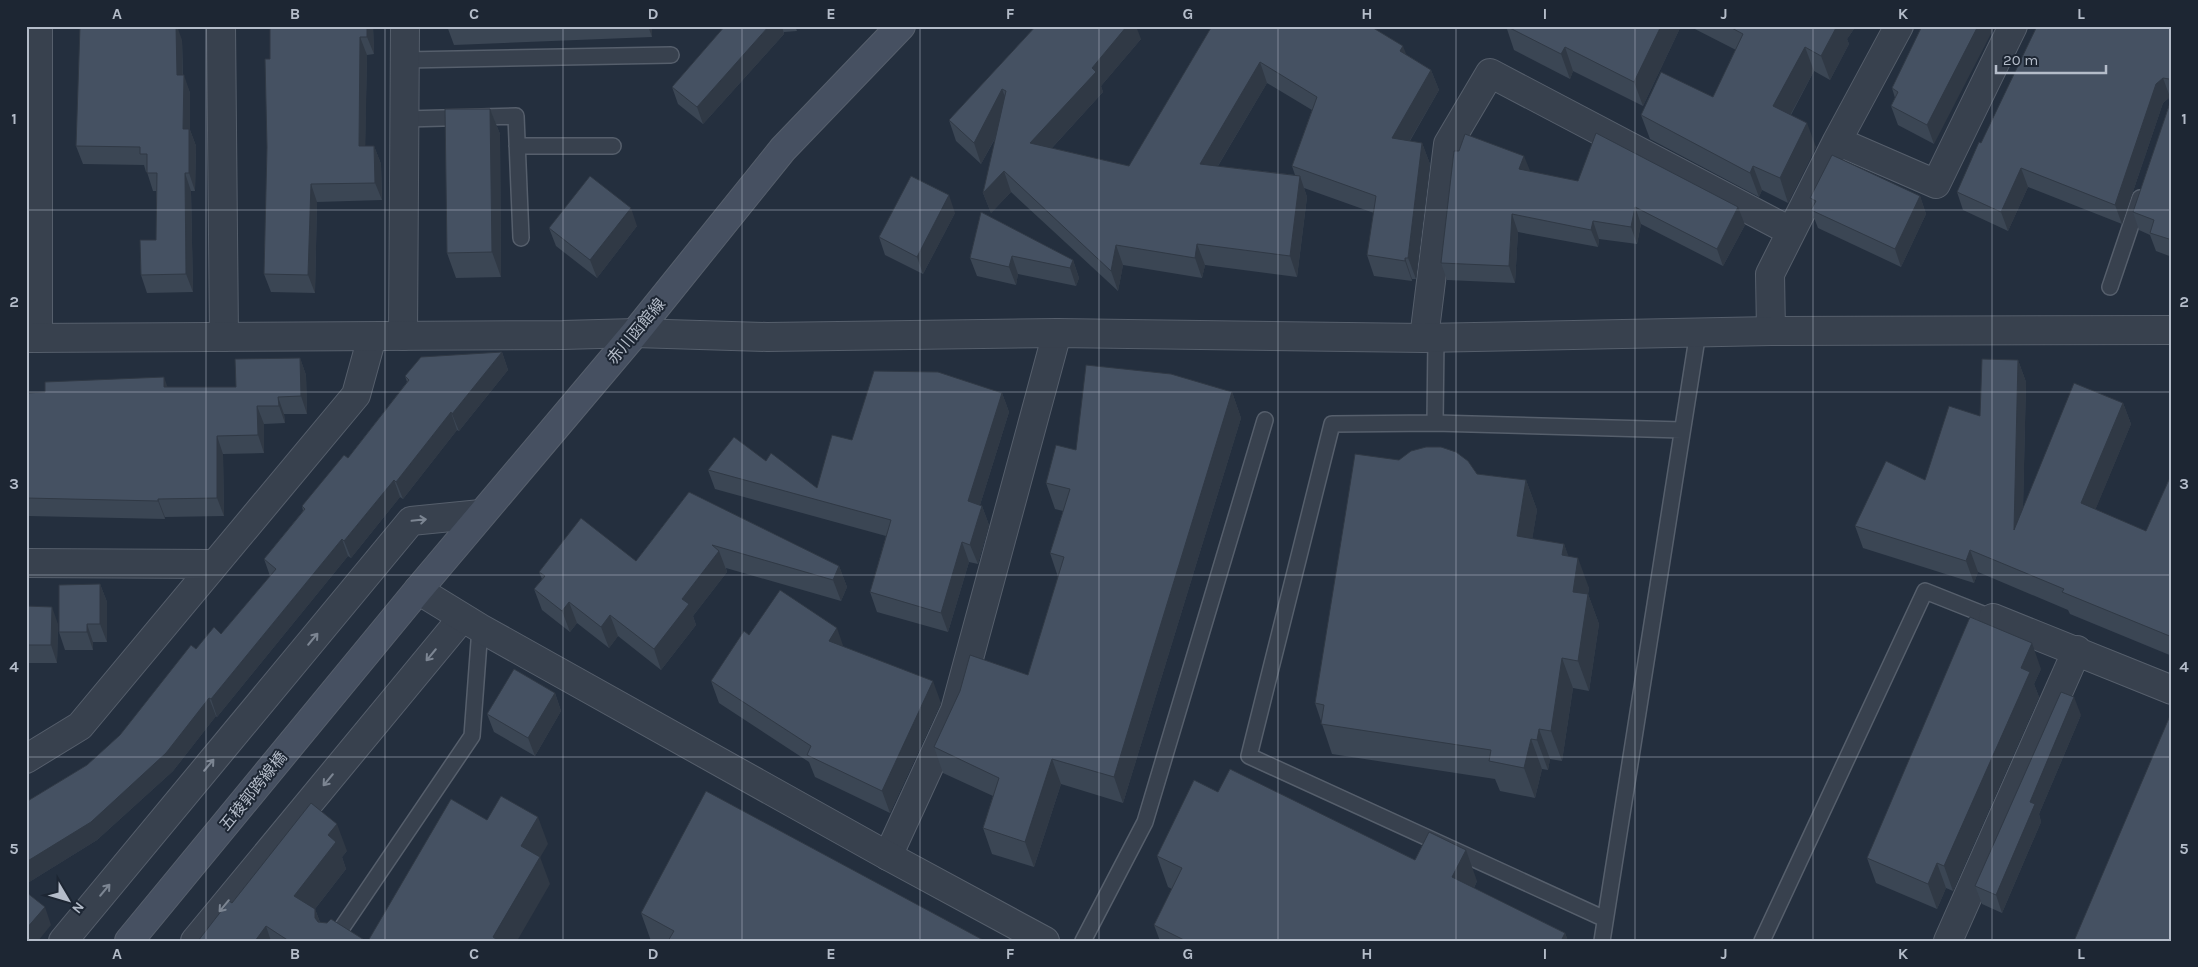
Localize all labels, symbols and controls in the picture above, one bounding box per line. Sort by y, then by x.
text: A [112,4,122,23]
text: B [290,4,300,23]
text: C [469,4,479,23]
text: D [648,4,659,23]
text: E [826,4,836,23]
text: F [1006,4,1015,23]
text: G [1183,4,1193,23]
text: H [1361,4,1373,23]
text: I [1543,4,1547,23]
text: J [1720,4,1728,23]
text: K [1898,4,1909,23]
text: L [2077,4,2085,23]
scale bar [1996,42,2106,74]
text: 20 m [2003,51,2038,69]
text: 1 [11,109,17,128]
text: 1 [2181,109,2187,128]
text: 2 [9,292,19,311]
text: 2 [2179,292,2189,311]
street label: 赤川函館線 [603,294,669,368]
text: 3 [9,474,19,493]
text: 3 [2179,474,2189,493]
one-way arrow [411,515,427,525]
one-way arrow [307,633,318,646]
one-way arrow [426,648,437,661]
text: 4 [9,657,19,676]
text: 4 [2179,657,2189,676]
street label: 五稜郭跨線橋 [215,748,291,834]
one-way arrow [204,758,215,771]
one-way arrow [322,774,333,787]
text: 5 [9,839,19,858]
text: 5 [2179,839,2189,858]
north arrow [42,874,92,924]
one-way arrow [100,883,111,896]
text: N [68,899,88,917]
one-way arrow [218,899,230,912]
text: A [112,944,122,963]
text: B [290,944,300,963]
text: C [469,944,479,963]
text: D [648,944,659,963]
text: E [826,944,836,963]
text: F [1006,944,1015,963]
text: G [1183,944,1193,963]
text: H [1361,944,1373,963]
text: I [1543,944,1547,963]
text: J [1720,944,1728,963]
text: K [1898,944,1909,963]
text: L [2077,944,2085,963]

